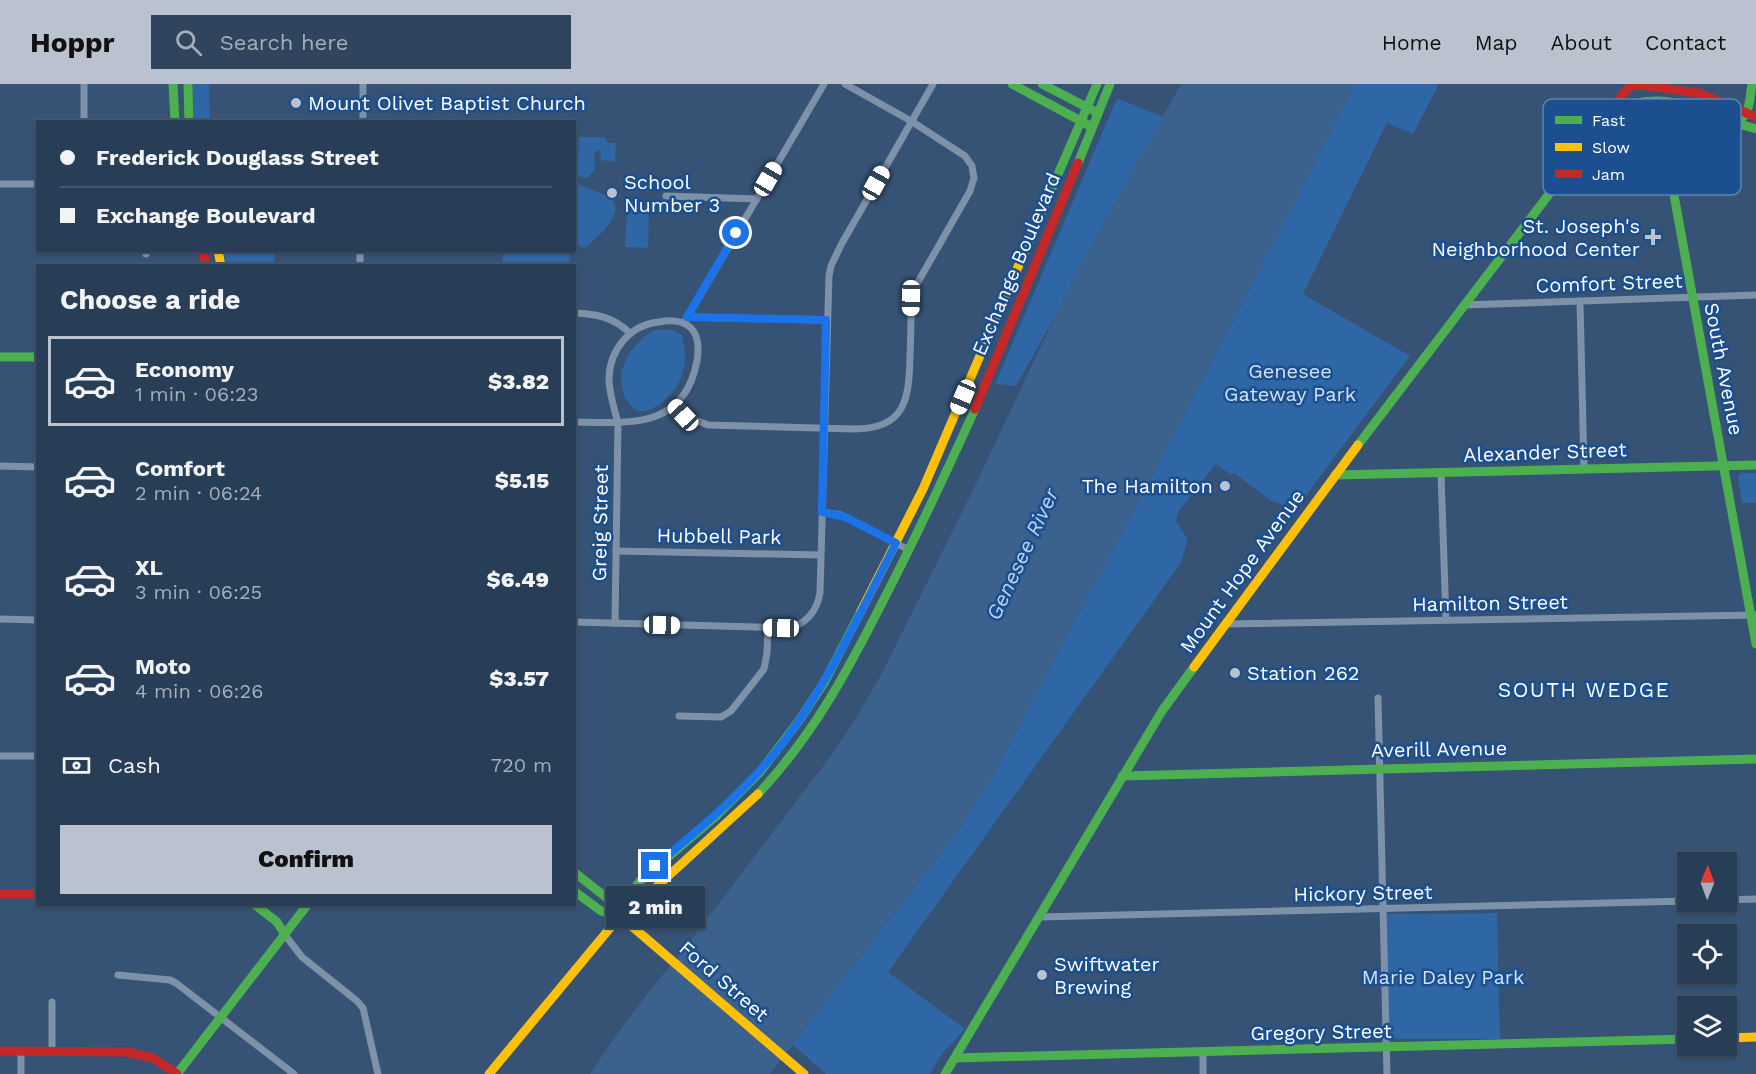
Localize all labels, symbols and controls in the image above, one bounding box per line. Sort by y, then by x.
search box [151,15,571,69]
text: Hoppr [30,26,115,59]
icon: search [172,26,205,59]
text: Search here [220,30,349,55]
text: Home [1382,30,1442,55]
text: Map [1475,30,1518,55]
text: About [1551,30,1612,55]
text: Contact [1645,30,1726,55]
place label: Mount Olivet Baptist Church [308,91,586,115]
marker: Mount Olivet Baptist Church [289,96,303,110]
legend [1543,99,1741,195]
text: Fast [1592,111,1625,130]
text: Slow [1592,138,1630,157]
text: Frederick Douglass Street [96,145,379,170]
car [751,159,785,199]
car [859,163,893,203]
text: Jam [1592,165,1625,184]
street label: Exchange Boulevard [967,169,1065,359]
place label: School Number 3 [624,170,720,217]
marker: School Number 3 [605,186,619,200]
text: Exchange Boulevard [96,203,316,228]
place label: St. Joseph's Neighborhood Center [1432,214,1640,261]
route start [722,219,749,246]
marker: St. Joseph's Neighborhood Center [1644,228,1662,246]
street label: Comfort Street [1535,268,1684,298]
car [902,280,920,316]
text: Choose a ride [60,284,240,316]
street label: South Avenue [1699,301,1749,437]
icon: car [63,354,117,408]
text: Economy [135,357,234,382]
park label: Genesee Gateway Park [1224,359,1356,406]
text: $3.82 [488,369,549,394]
car [948,377,978,417]
text: 1 min · 06:23 [135,382,258,406]
car [664,396,702,434]
street label: Alexander Street [1463,437,1628,467]
icon: car [63,453,117,507]
text: Comfort [135,456,225,481]
street label: Greig Street [587,464,613,582]
text: $5.15 [495,468,549,493]
place label: The Hamilton [1082,474,1213,498]
marker: The Hamilton [1218,479,1232,493]
text: 2 min · 06:24 [135,481,262,505]
water label: Genesee River [981,483,1064,624]
street label: Mount Hope Avenue [1175,485,1309,657]
street label: Hubbell Park [656,523,782,549]
icon: car [63,552,117,606]
text: XL [135,555,163,580]
text: $6.49 [487,567,549,592]
text: 3 min · 06:25 [135,580,262,604]
street label: Hamilton Street [1412,590,1569,616]
car [644,616,680,634]
car [763,619,799,637]
icon: car [63,651,117,705]
text: Moto [135,654,191,679]
place label: Station 262 [1247,661,1360,685]
text: $3.57 [489,666,549,691]
marker: Station 262 [1228,666,1242,680]
district label: SOUTH WEDGE [1498,677,1670,702]
text: 4 min · 06:26 [135,679,263,703]
street label: Averill Avenue [1371,736,1507,762]
icon: cash [60,749,93,782]
text: Cash [108,753,161,778]
text: 720 m [491,753,552,777]
button: Confirm [60,825,552,894]
route end [641,852,668,879]
north arrow [1677,852,1737,912]
map controls [1677,852,1737,1056]
street label: Hickory Street [1293,880,1433,906]
callout: 2 min [606,887,704,929]
text: 2 min [628,895,683,919]
button: locate [1677,924,1737,984]
street label: Ford Street [674,936,774,1027]
place label: Swiftwater Brewing [1054,952,1160,999]
park label: Marie Daley Park [1362,965,1524,989]
marker: Swiftwater Brewing [1035,968,1049,982]
button: layers [1677,996,1737,1056]
street label: Gregory Street [1250,1019,1393,1045]

